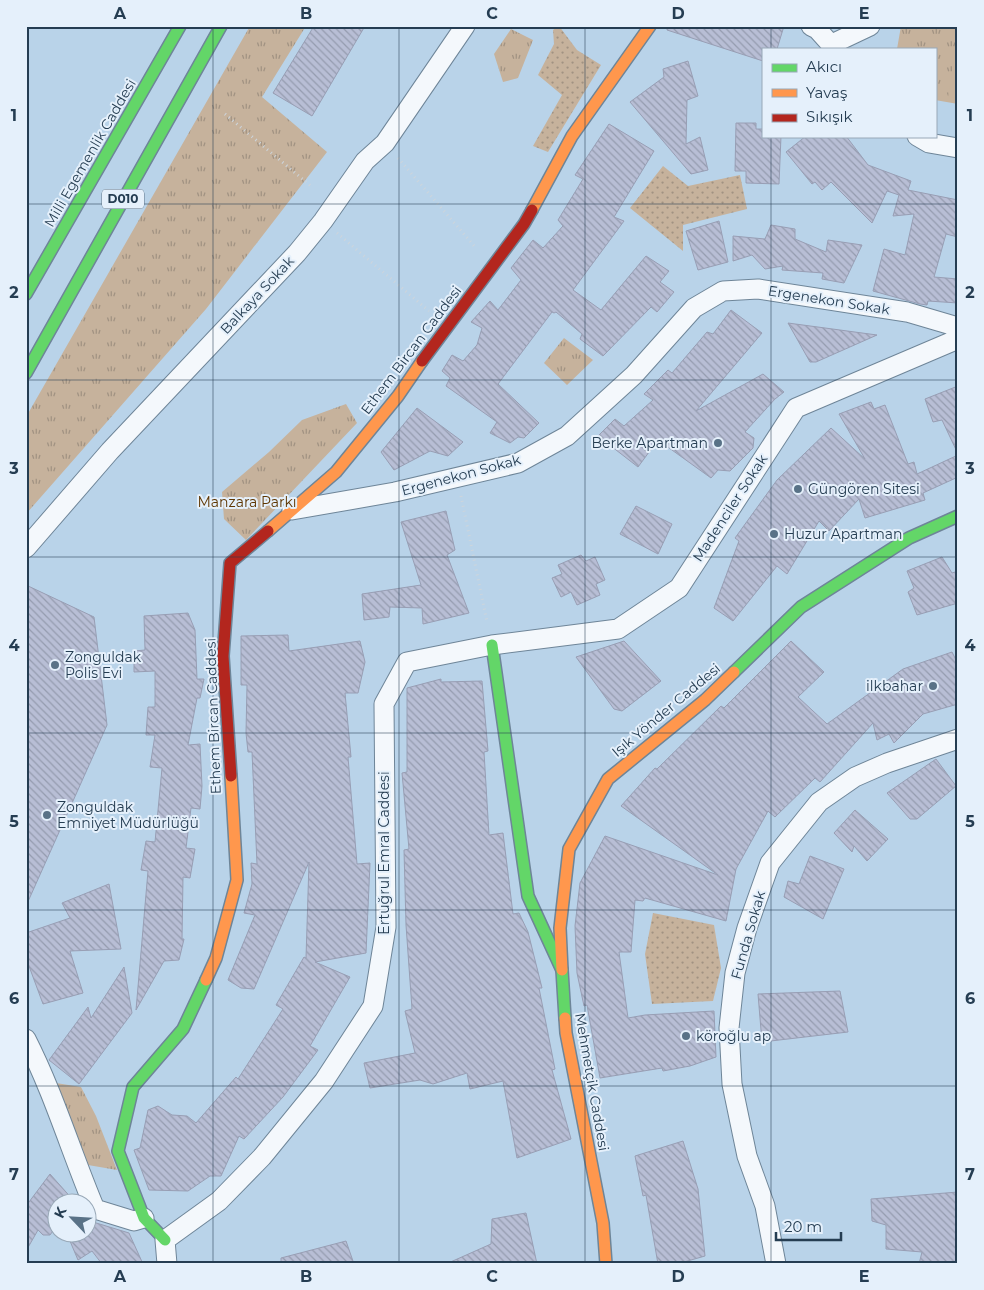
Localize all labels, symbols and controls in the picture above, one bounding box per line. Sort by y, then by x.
text: A [113,4,127,23]
text: B [300,4,312,23]
text: C [486,4,498,23]
text: D [671,4,685,23]
text: E [859,4,869,23]
legend [762,48,936,138]
text: Akıcı [806,57,842,76]
street label: Milli Egemenlik Caddesi [40,76,140,230]
text: Yavaş [806,83,847,102]
text: 1 [11,106,17,125]
text: 1 [967,106,973,125]
text: Sıkışık [806,107,853,126]
road number: D010 [102,190,144,208]
street label: Balkaya Sokak [216,252,298,338]
street label: Ergenekon Sokak [767,281,892,319]
street label: Ethem Bircan Caddesi [357,282,465,418]
text: 2 [9,283,19,302]
text: 2 [965,283,975,302]
place label: Berke Apartman [591,434,708,452]
marker: Berke Apartman [712,437,724,449]
street label: Ergenekon Sokak [399,450,523,500]
street label: Madenciler Sokak [689,450,772,565]
text: 3 [8,459,19,478]
text: 3 [964,459,975,478]
place label: Güngören Sitesi [808,480,920,498]
marker: Güngören Sitesi [792,483,804,495]
park label: Manzara Parkı [197,493,297,511]
place label: Huzur Apartman [784,525,902,543]
marker: Huzur Apartman [768,528,780,540]
text: 4 [8,636,20,655]
text: 4 [964,636,976,655]
street label: Ethem Bircan Caddesi [201,638,225,794]
place label: Zonguldak Polis Evi [65,648,142,682]
marker: Zonguldak Polis Evi [49,659,61,671]
street label: Işık Yönder Caddesi [608,659,724,761]
place label: ilkbahar [866,677,923,695]
marker: ilkbahar [927,680,939,692]
street label: Ertuğrul Emral Caddesi [375,771,393,935]
place label: Zonguldak Emniyet Müdürlüğü [57,798,199,832]
marker: Zonguldak Emniyet Müdürlüğü [41,809,53,821]
text: 5 [9,812,19,831]
text: 5 [965,812,975,831]
street label: Funda Sokak [727,888,769,981]
text: 6 [9,989,19,1008]
text: 6 [965,989,975,1008]
street label: Mehmetçik Caddesi [571,1012,613,1152]
place label: köroğlu ap [696,1027,771,1045]
marker: köroğlu ap [680,1030,692,1042]
text: 7 [9,1165,19,1184]
text: 7 [965,1165,975,1184]
north arrow [48,1192,98,1242]
text: K [50,1203,71,1221]
scale bar [776,1210,842,1242]
text: 20 m [784,1217,822,1236]
text: A [113,1267,127,1286]
text: B [300,1267,312,1286]
text: C [486,1267,498,1286]
text: D [671,1267,685,1286]
text: E [859,1267,869,1286]

